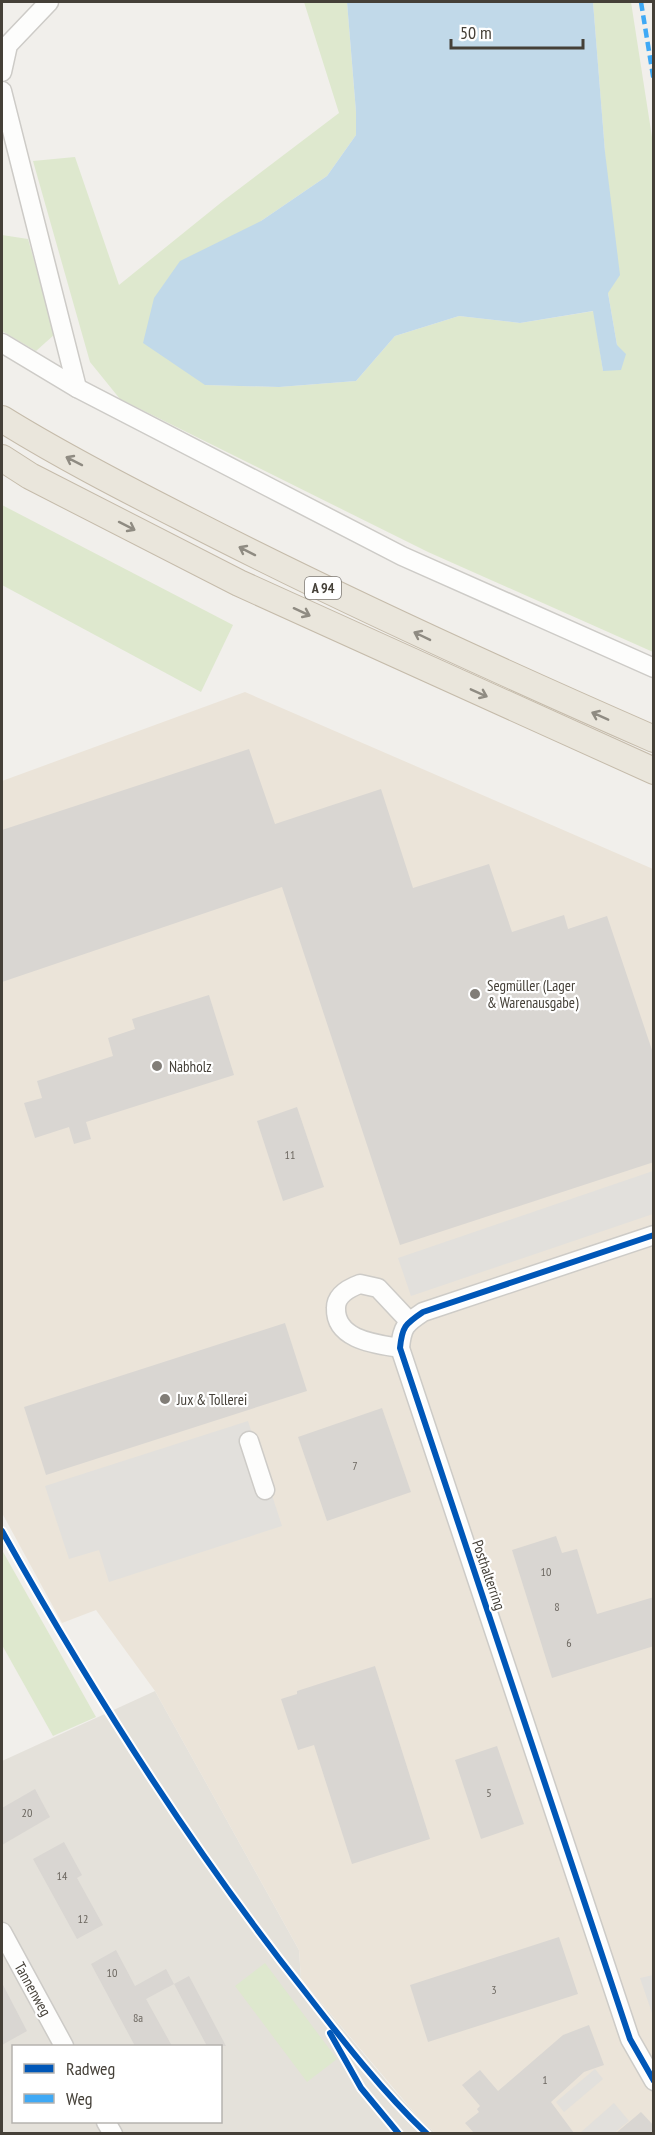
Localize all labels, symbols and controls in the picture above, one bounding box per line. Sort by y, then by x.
scale bar [451,12,583,50]
text: 50 m [460,21,492,44]
one-way arrow [65,455,83,466]
one-way arrow [118,520,136,532]
one-way arrow [238,545,256,556]
road number: A 94 [305,577,341,599]
one-way arrow [292,606,310,618]
one-way arrow [414,629,432,641]
one-way arrow [470,688,488,699]
one-way arrow [591,710,610,721]
place label: Segmüller (Lager & Warenausgabe) [487,976,579,1012]
marker: Segmüller (Lager & Warenausgabe) [468,987,482,1001]
place label: Nabholz [169,1057,212,1076]
marker: Nabholz [150,1059,164,1073]
house number: 11 [285,1147,295,1162]
place label: Jux & Tollerei [176,1390,247,1409]
marker: Jux & Tollerei [158,1392,172,1406]
house number: 7 [352,1458,358,1473]
street label: Posthalterring [468,1537,510,1613]
house number: 10 [541,1564,551,1579]
house number: 8 [554,1599,560,1614]
house number: 6 [566,1635,572,1650]
house number: 5 [486,1785,492,1800]
house number: 20 [22,1805,32,1820]
house number: 14 [57,1868,68,1883]
house number: 12 [78,1911,88,1926]
street label: Tannenweg [10,1959,56,2019]
house number: 10 [107,1965,117,1980]
house number: 3 [491,1982,497,1997]
house number: 8a [133,2010,143,2025]
legend [12,2045,222,2123]
text: Radweg [66,2057,115,2080]
house number: 1 [542,2072,548,2087]
text: Weg [66,2087,93,2110]

